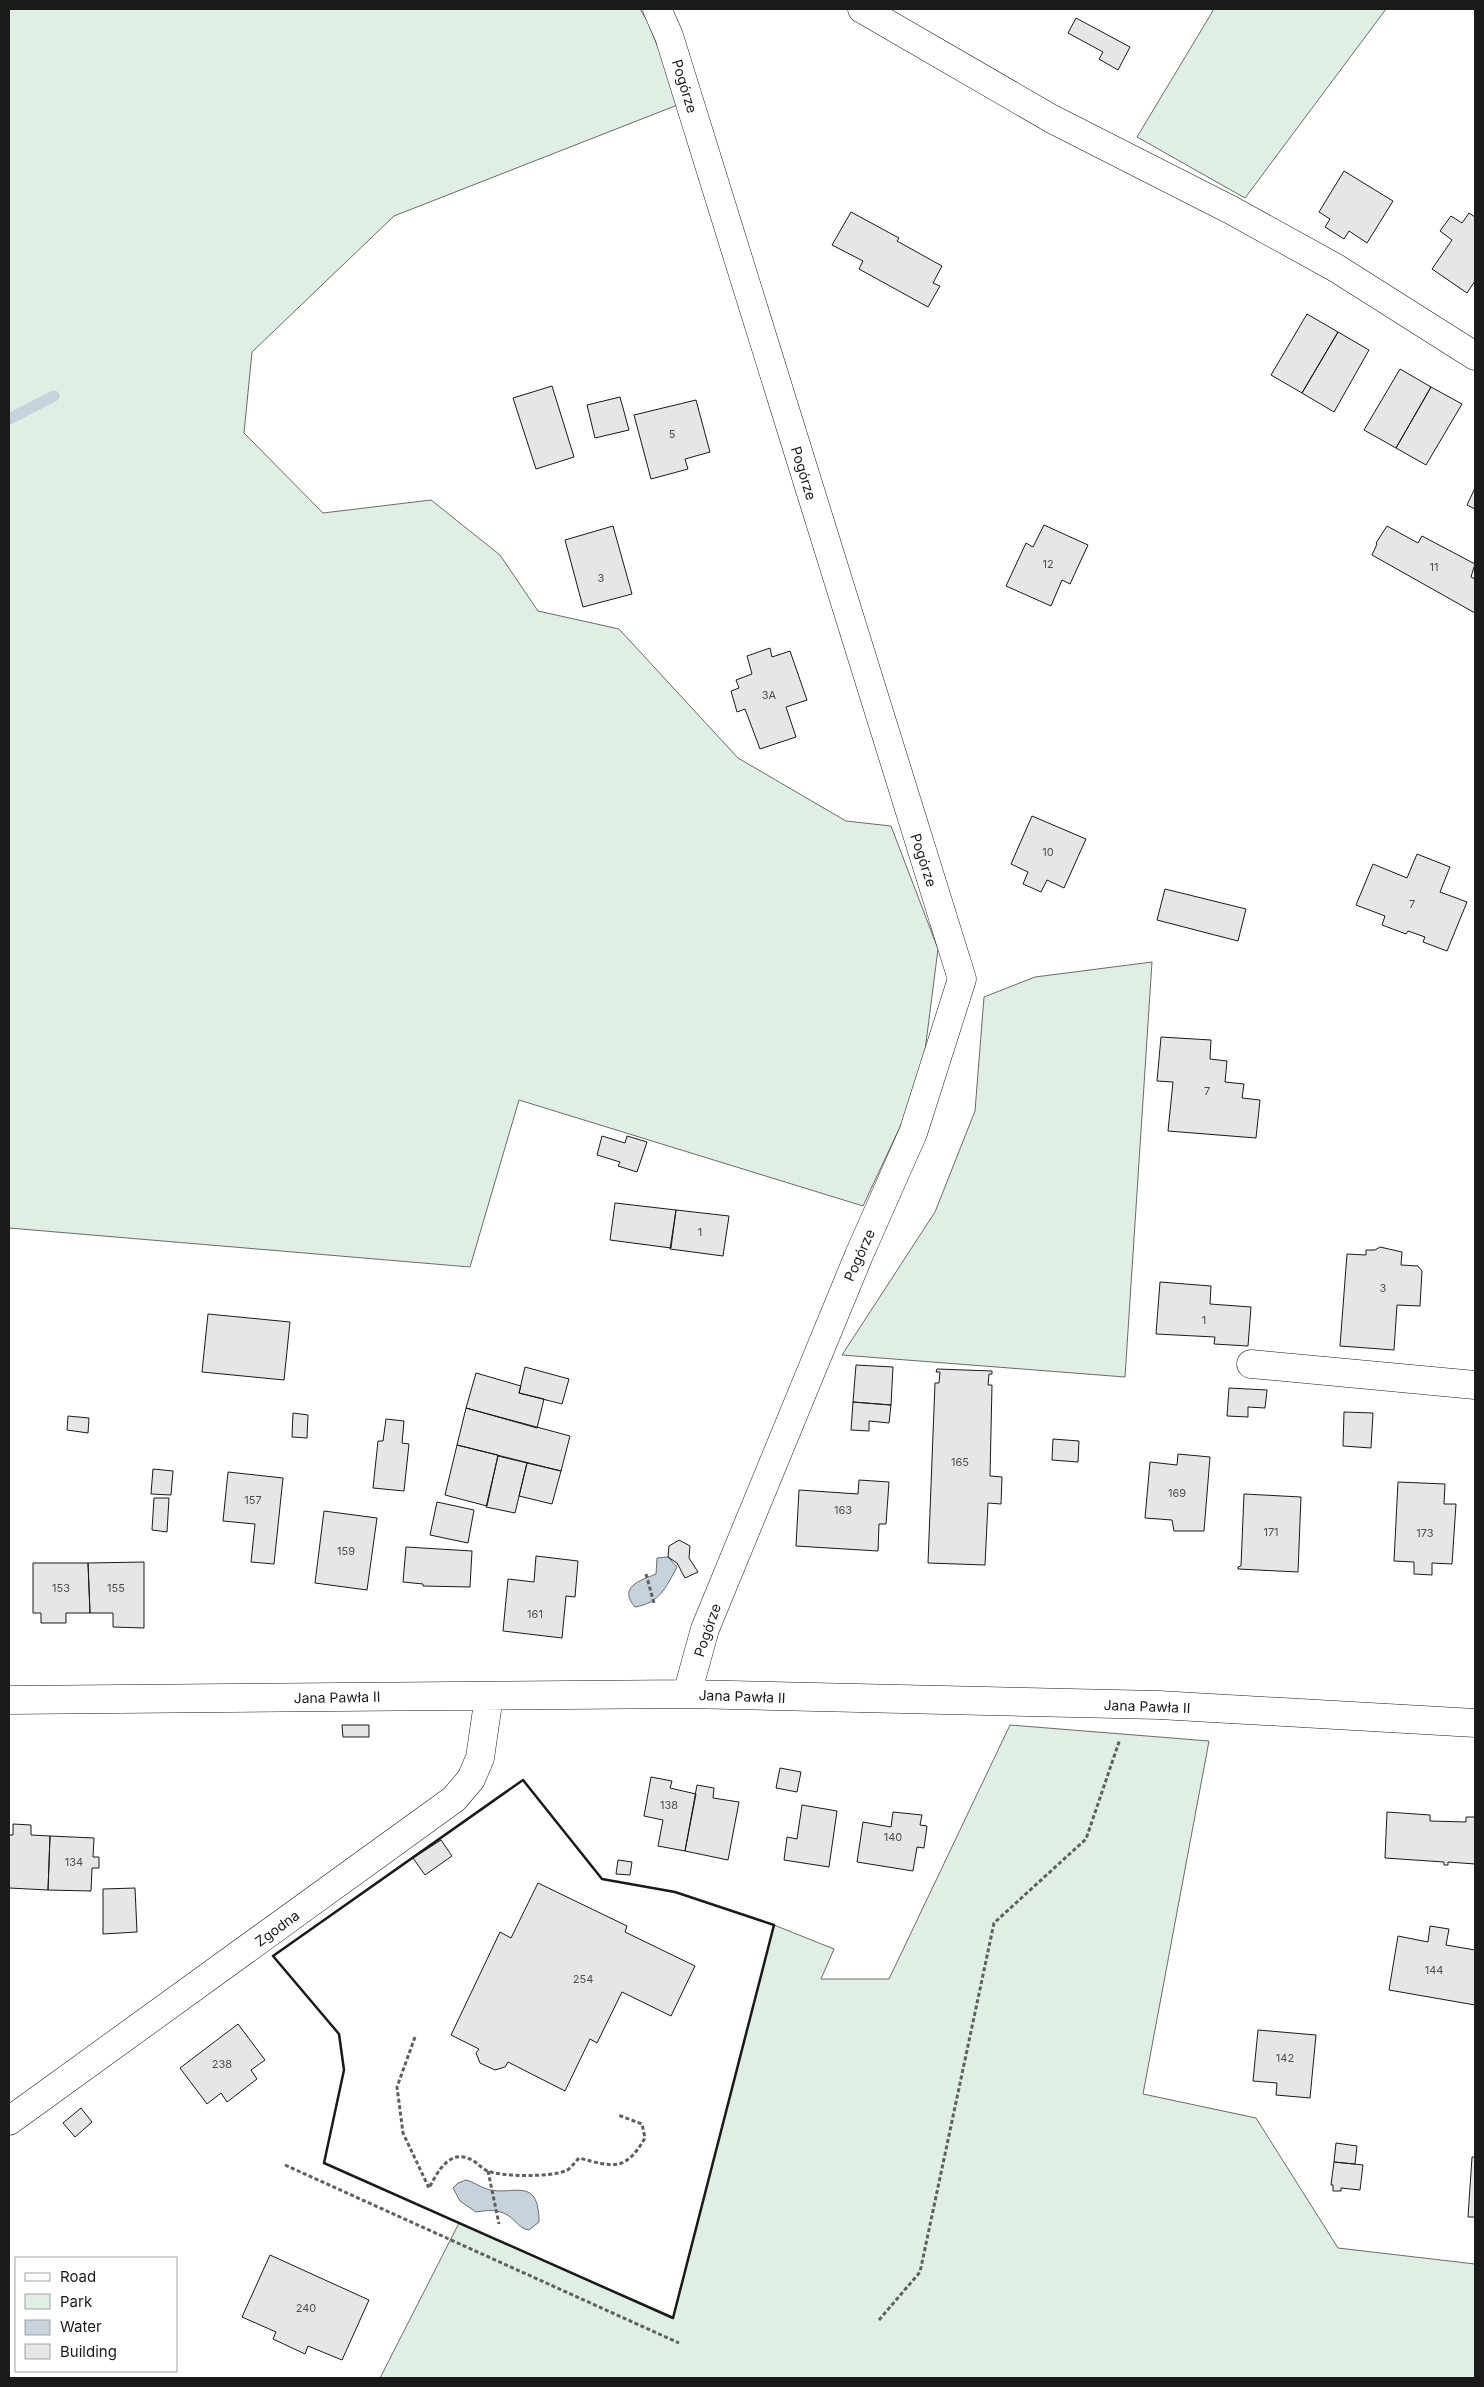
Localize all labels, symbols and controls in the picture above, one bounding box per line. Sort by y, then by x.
street label: Pogórze [669,57,701,115]
house number: 5 [669,427,676,441]
street label: Pogórze [788,444,820,502]
house number: 12 [1042,557,1054,571]
house number: 11 [1430,560,1438,574]
house number: 3 [598,571,605,585]
house number: 3A [762,688,777,702]
street label: Pogórze [907,831,941,889]
house number: 10 [1042,845,1054,859]
house number: 7 [1409,897,1415,911]
house number: 7 [1204,1084,1210,1098]
house number: 1 [698,1225,702,1239]
street label: Pogórze [840,1226,878,1284]
house number: 3 [1380,1281,1387,1295]
house number: 1 [1202,1313,1206,1327]
house number: 165 [951,1455,969,1469]
house number: 169 [1168,1486,1186,1500]
house number: 157 [244,1493,262,1507]
house number: 163 [834,1503,852,1517]
house number: 171 [1263,1525,1279,1539]
house number: 173 [1416,1526,1434,1540]
house number: 159 [337,1544,355,1558]
house number: 153 [52,1581,70,1595]
house number: 155 [107,1581,125,1595]
street label: Pogórze [690,1601,724,1659]
house number: 161 [527,1607,543,1621]
street label: Jana Pawła II [698,1686,786,1706]
street label: Jana Pawła II [293,1688,381,1706]
street label: Jana Pawła II [1103,1696,1191,1716]
house number: 138 [660,1798,678,1812]
house number: 140 [884,1830,902,1844]
house number: 134 [65,1855,83,1869]
street label: Zgodna [252,1906,302,1950]
house number: 144 [1425,1963,1443,1977]
house number: 254 [573,1972,593,1986]
house number: 142 [1276,2051,1294,2065]
house number: 238 [212,2057,232,2071]
legend [15,2257,178,2372]
text: Road [60,2267,96,2286]
text: Park [60,2292,93,2311]
house number: 240 [296,2301,316,2315]
text: Water [60,2317,102,2336]
text: Building [60,2342,117,2361]

